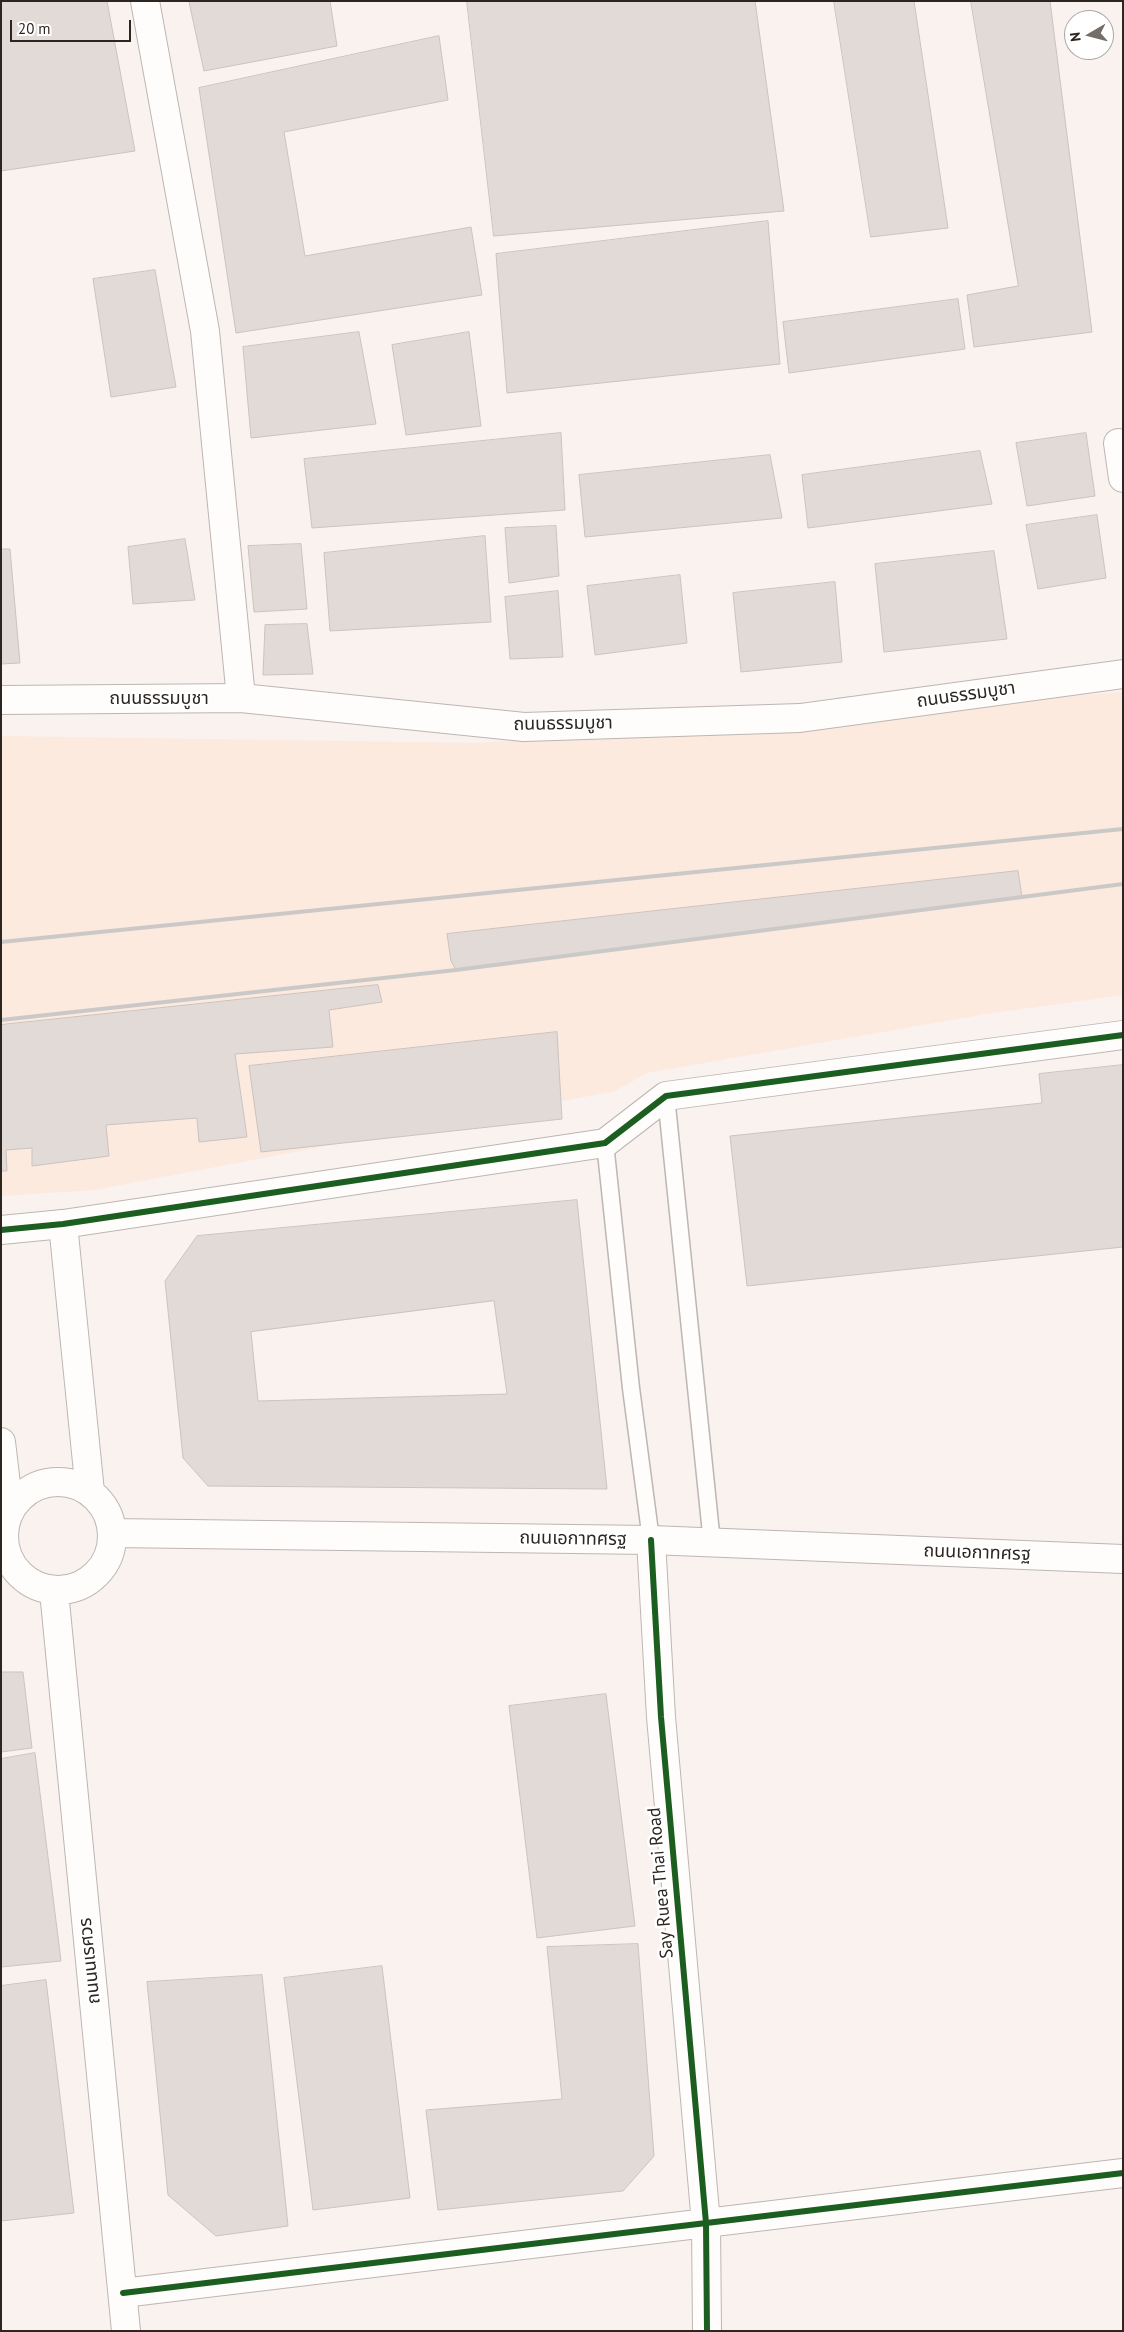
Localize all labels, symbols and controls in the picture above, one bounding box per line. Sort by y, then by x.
scale bar [12,10,134,42]
north arrow [1064,10,1114,60]
text: 20 m [18,19,51,38]
text: N [1066,31,1085,43]
street label: ถนนธรรมบูชา [915,677,1017,713]
street label: ถนนธรรมบูชา [109,688,209,710]
street label: ถนนธรรมบูชา [513,712,613,736]
street label: ถนนเอกาทศรฐ [519,1527,627,1551]
street label: ถนนเอกาทศรฐ [923,1540,1031,1566]
street label: Say Ruea Thai Road [644,1807,678,1959]
street label: ถนนนเรศวร [75,1917,105,2005]

